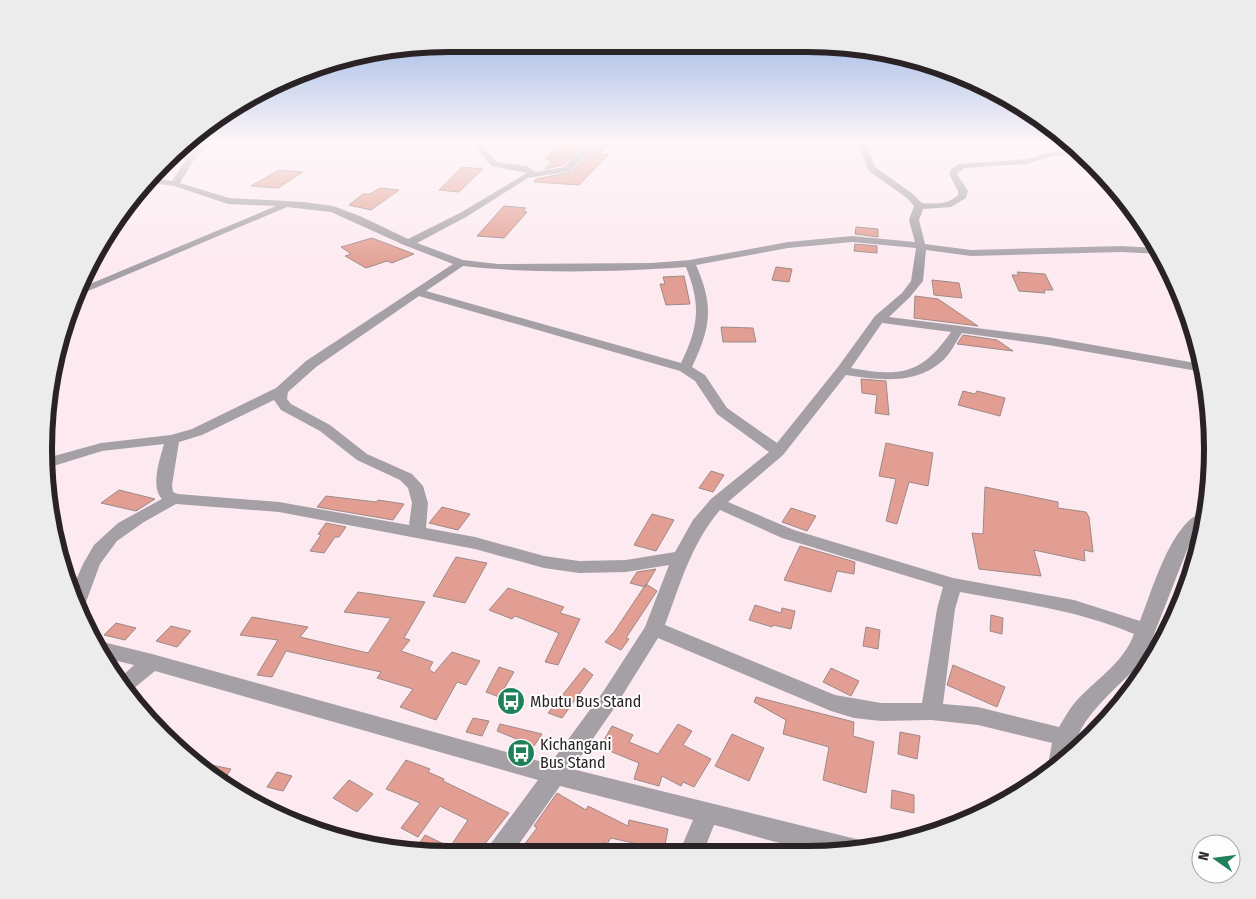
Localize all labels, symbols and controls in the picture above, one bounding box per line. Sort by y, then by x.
bus stop icon: Mbutu Bus Stand [496,686,526,716]
place label: Mbutu Bus Stand [530,692,641,711]
place label: Kichangani Bus Stand [540,735,612,772]
bus stop icon: Kichangani Bus Stand [506,738,536,768]
north arrow [1191,834,1241,884]
text: N [1195,850,1213,862]

